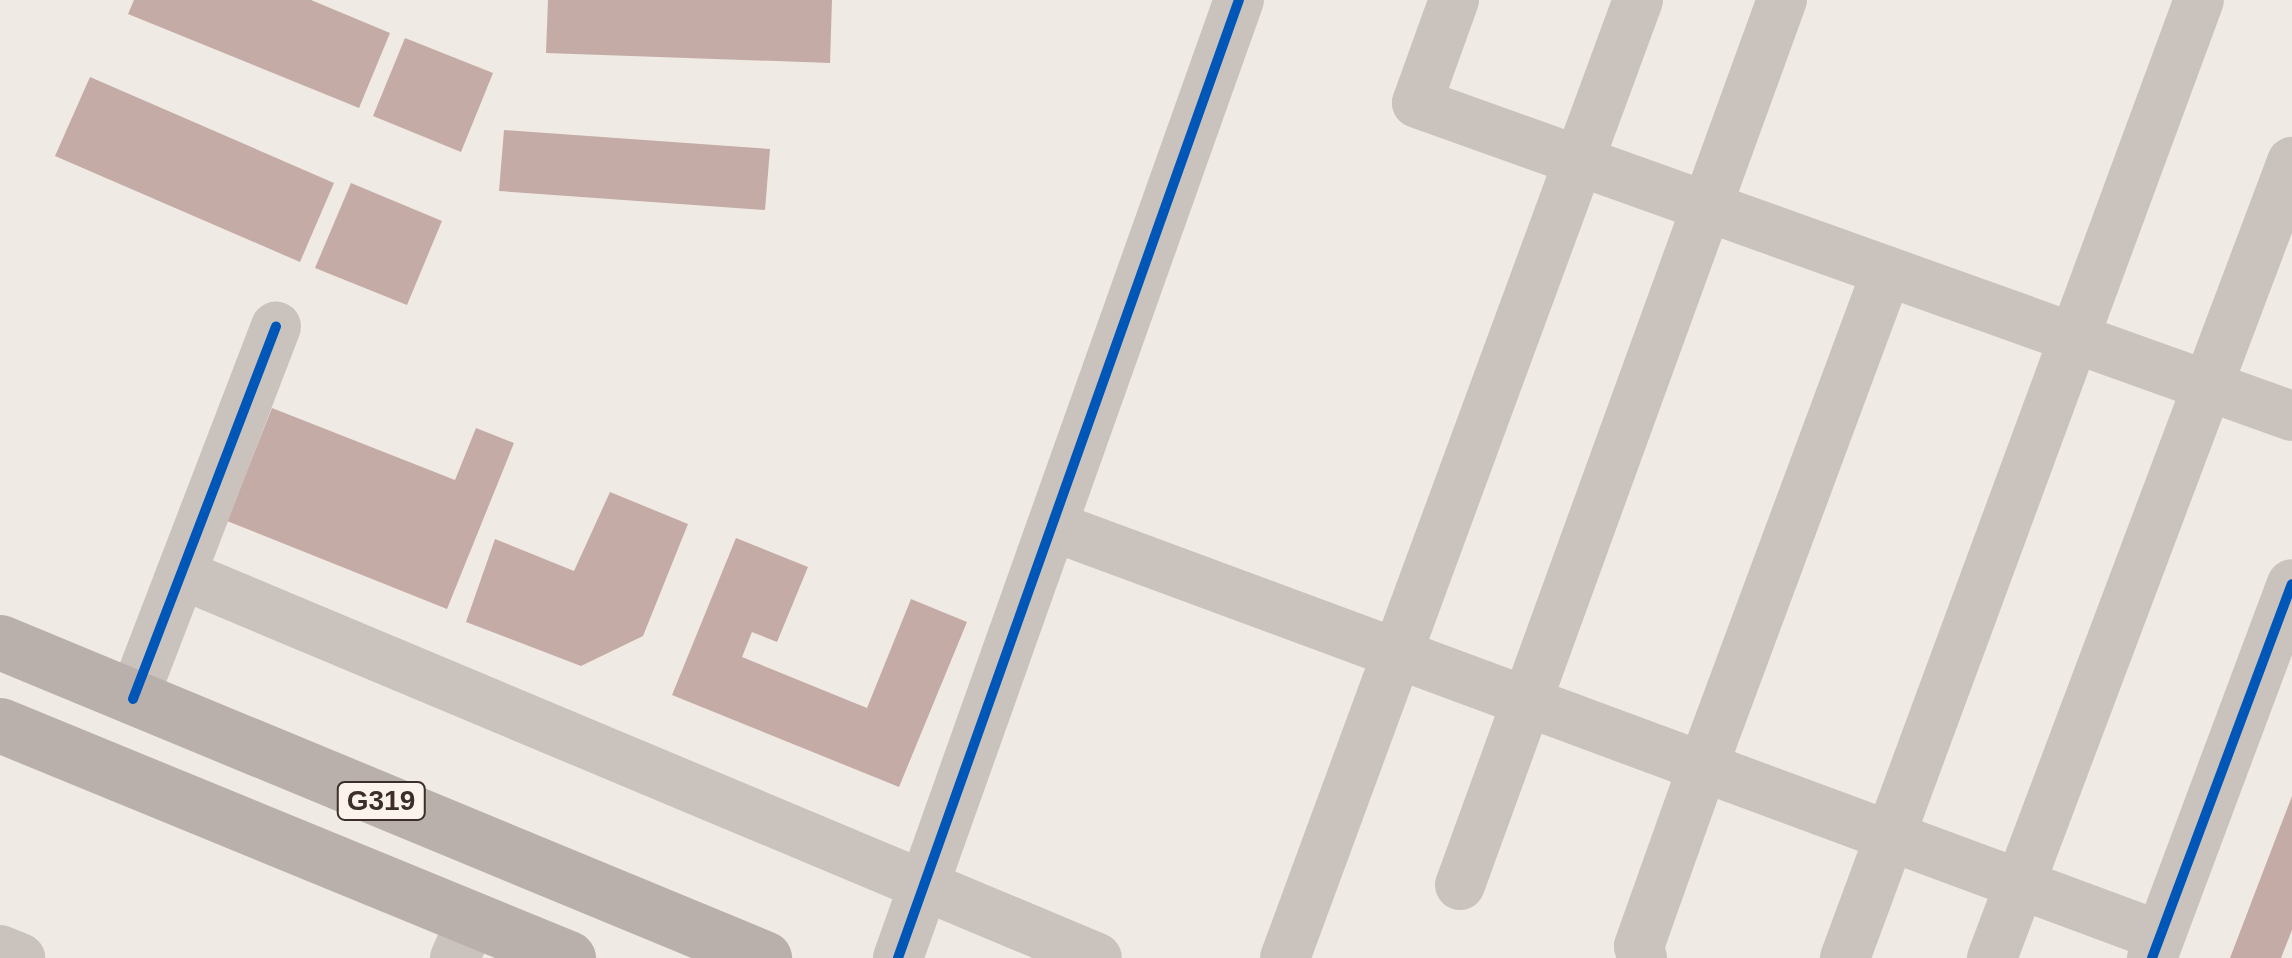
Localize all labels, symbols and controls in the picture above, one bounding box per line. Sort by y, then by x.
road number: G319 [336,778,426,824]

